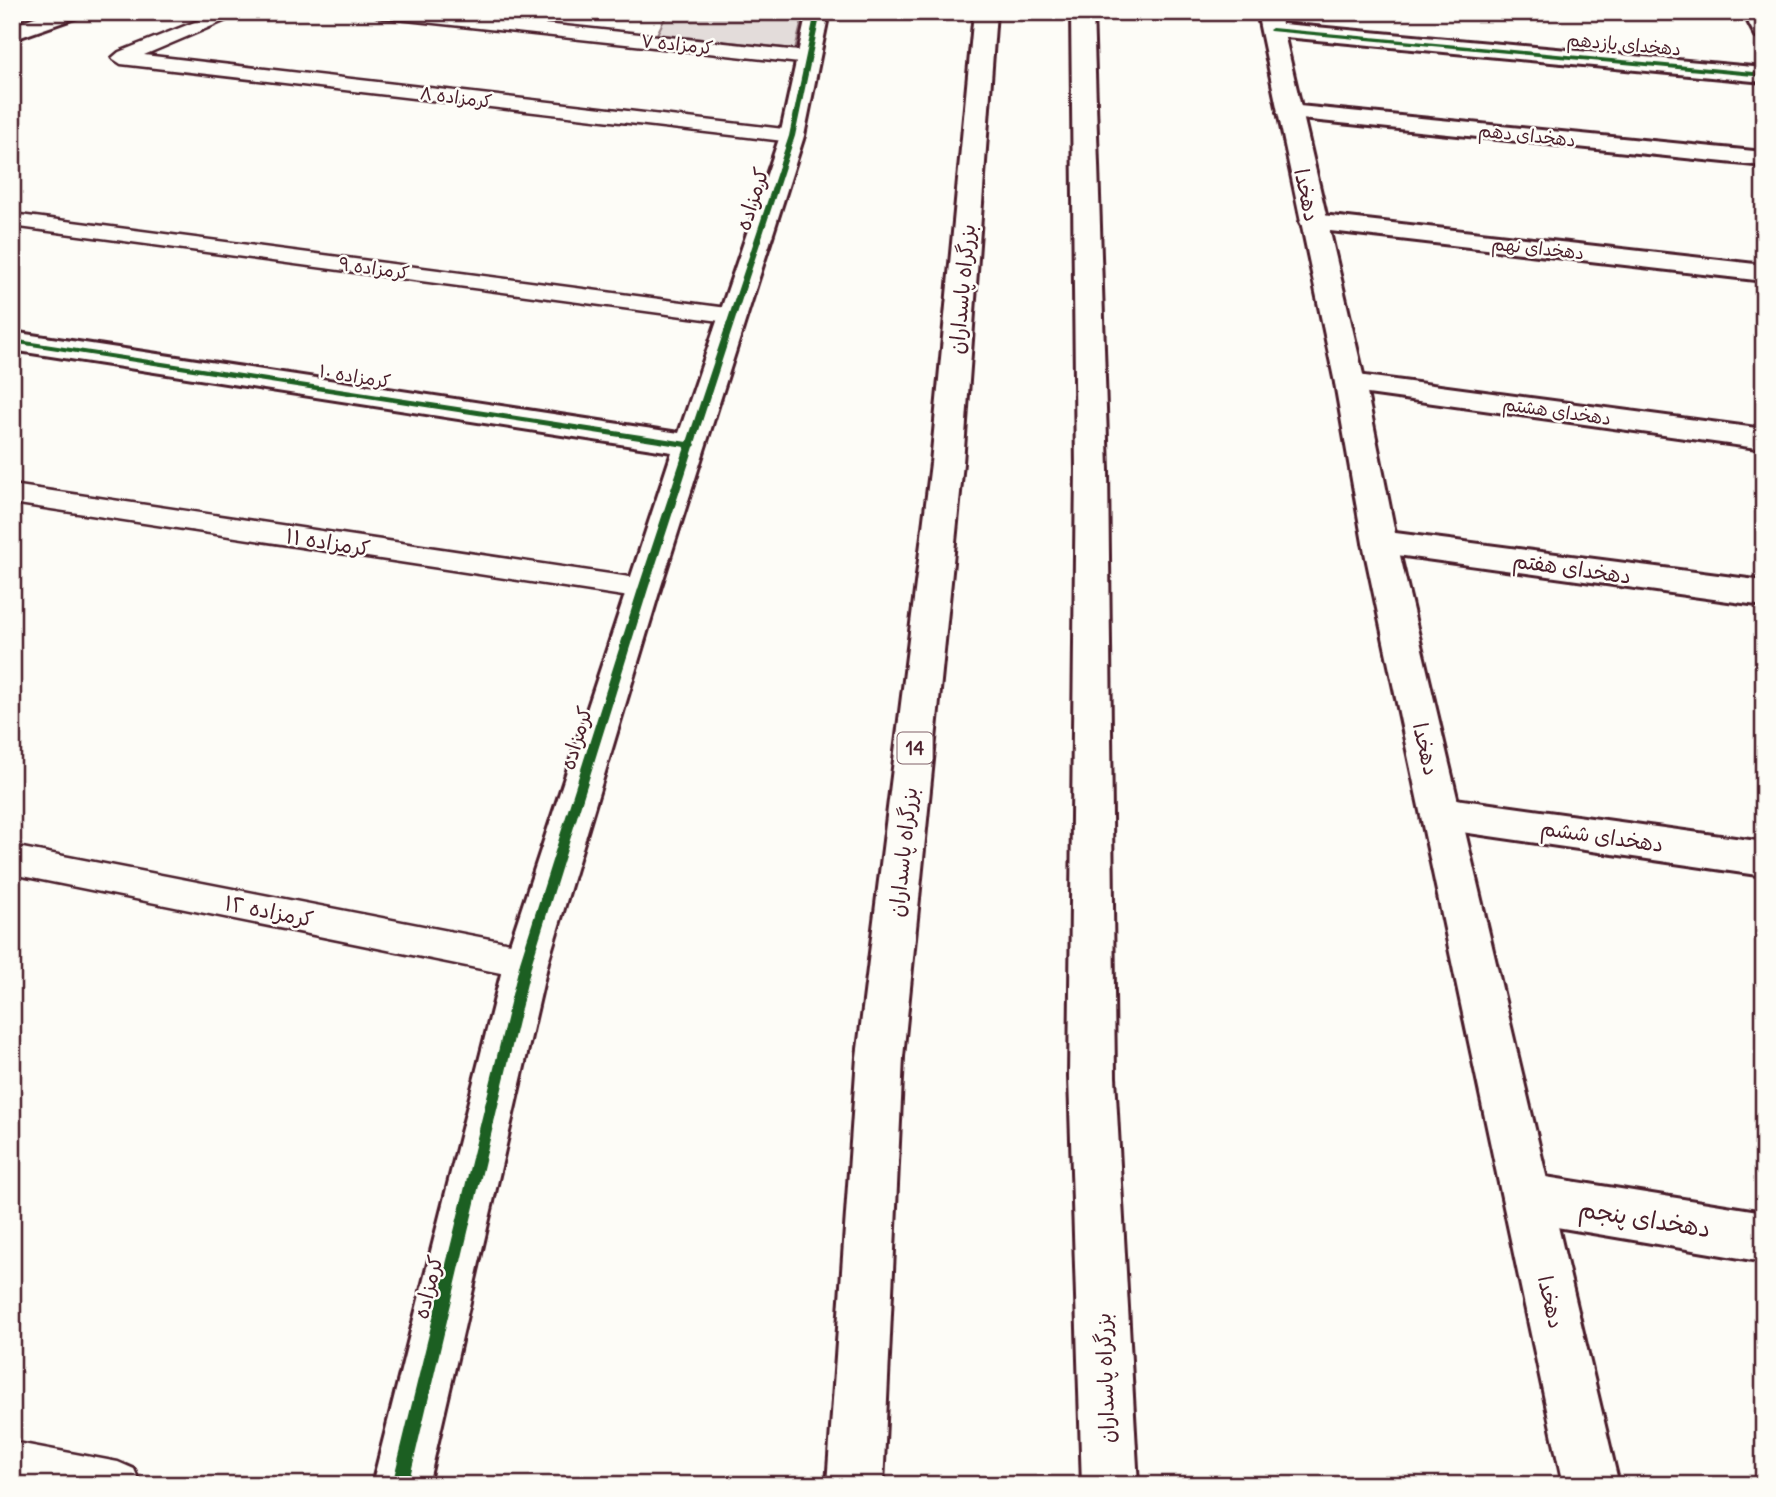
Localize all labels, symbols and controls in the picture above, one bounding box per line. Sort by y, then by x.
street label: دهخدای یازدهم [1566,28,1682,63]
street label: کرمزاده ٧ [640,29,715,59]
street label: کرمزاده ٨ [419,81,494,113]
street label: دهخدای دهم [1477,118,1577,155]
street label: کرمزاده [729,164,775,234]
street label: دهخدا [1288,166,1326,224]
street label: بزرگراه پاسداران [943,223,981,355]
street label: دهخدای نهم [1490,232,1585,267]
street label: کرمزاده ٩ [337,252,411,284]
street label: کرمزاده ١٠ [318,359,393,393]
street label: دهخدای هشتم [1501,392,1613,433]
street label: کرمزاده ١١ [284,522,372,562]
street label: دهخدای هفتم [1511,546,1633,593]
street label: کرمزاده [554,703,598,773]
street label: دهخدا [1407,720,1445,778]
road number: 14 [898,733,932,764]
street label: بزرگراه پاسداران [883,786,923,918]
street label: دهخدای ششم [1538,814,1665,861]
street label: کرمزاده ١٢ [222,889,316,933]
street label: دهخدای پنجم [1576,1193,1713,1247]
street label: کرمزاده [407,1252,449,1322]
street label: دهخدا [1532,1273,1570,1331]
street label: بزرگراه پاسداران [1089,1312,1121,1444]

